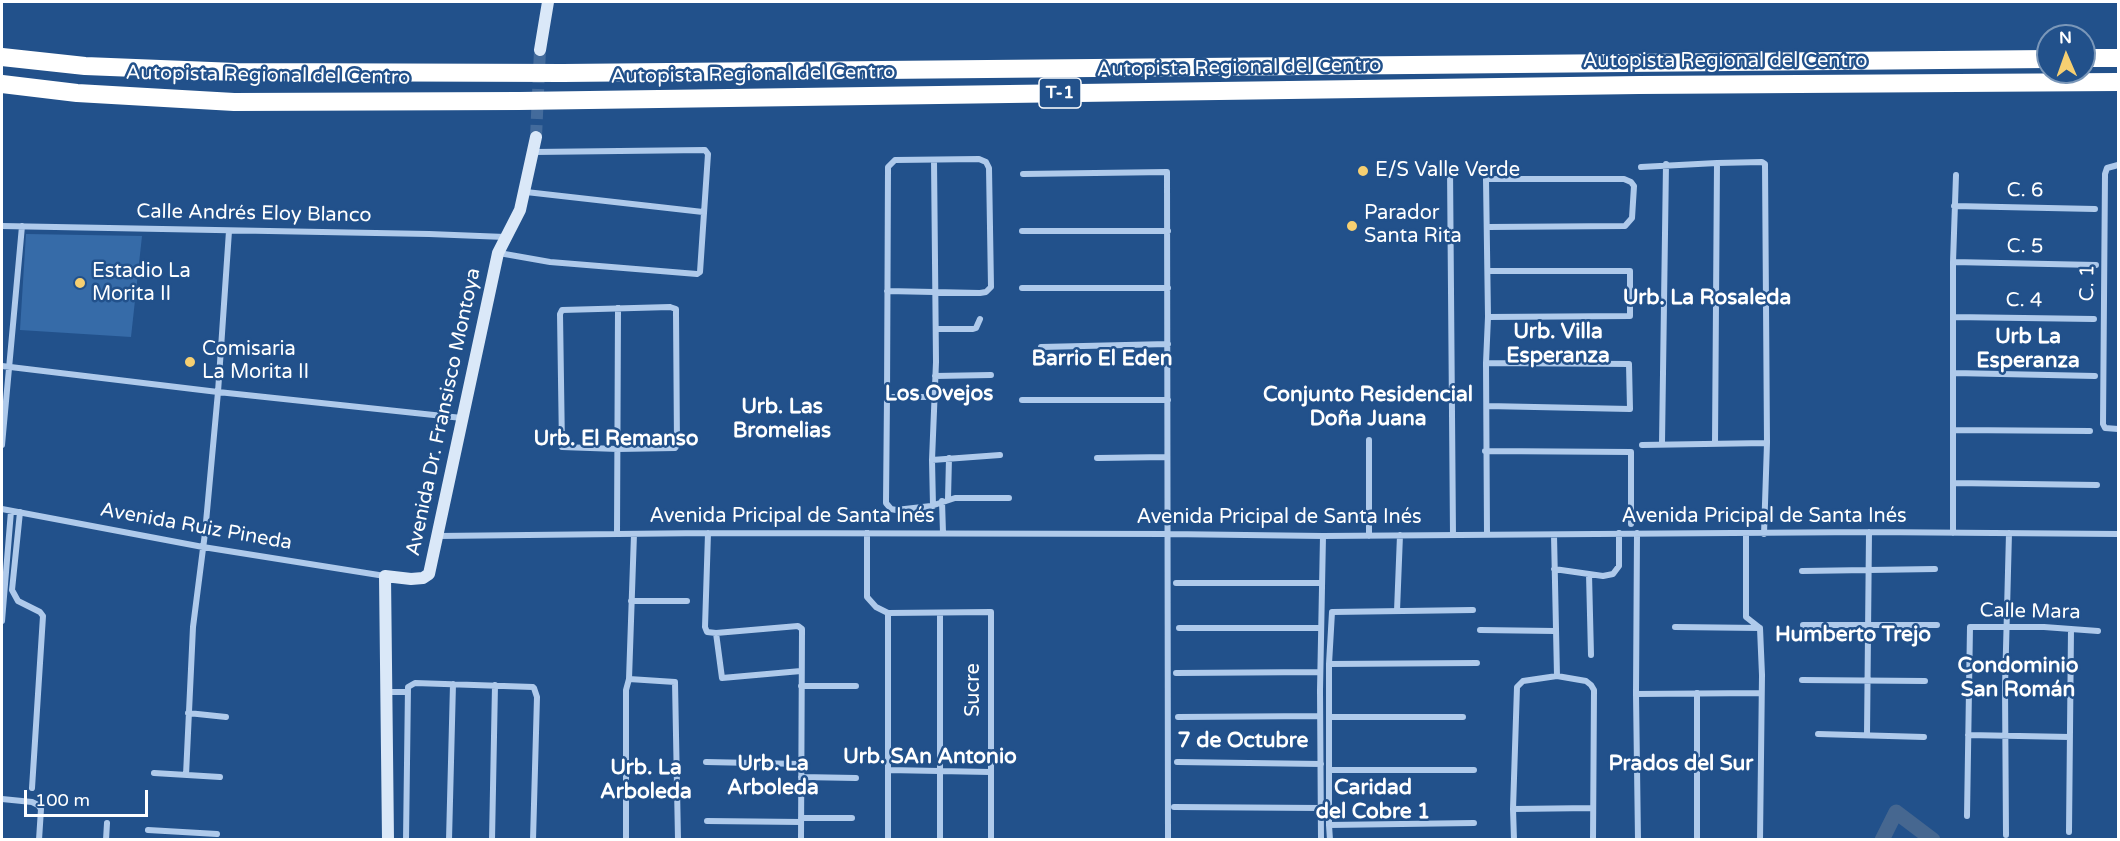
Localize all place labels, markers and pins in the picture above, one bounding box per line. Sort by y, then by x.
place label: E/S Valle Verde [1375,159,1520,183]
marker: E/S Valle Verde [1356,164,1370,178]
place label: Parador Santa Rita [1364,202,1462,249]
marker: Parador Santa Rita [1345,219,1359,233]
place label: Estadio La Morita II [92,260,191,307]
marker: Estadio La Morita II [73,276,87,290]
place label: Comisaria La Morita II [202,338,309,385]
marker: Comisaria La Morita II [183,355,197,369]

